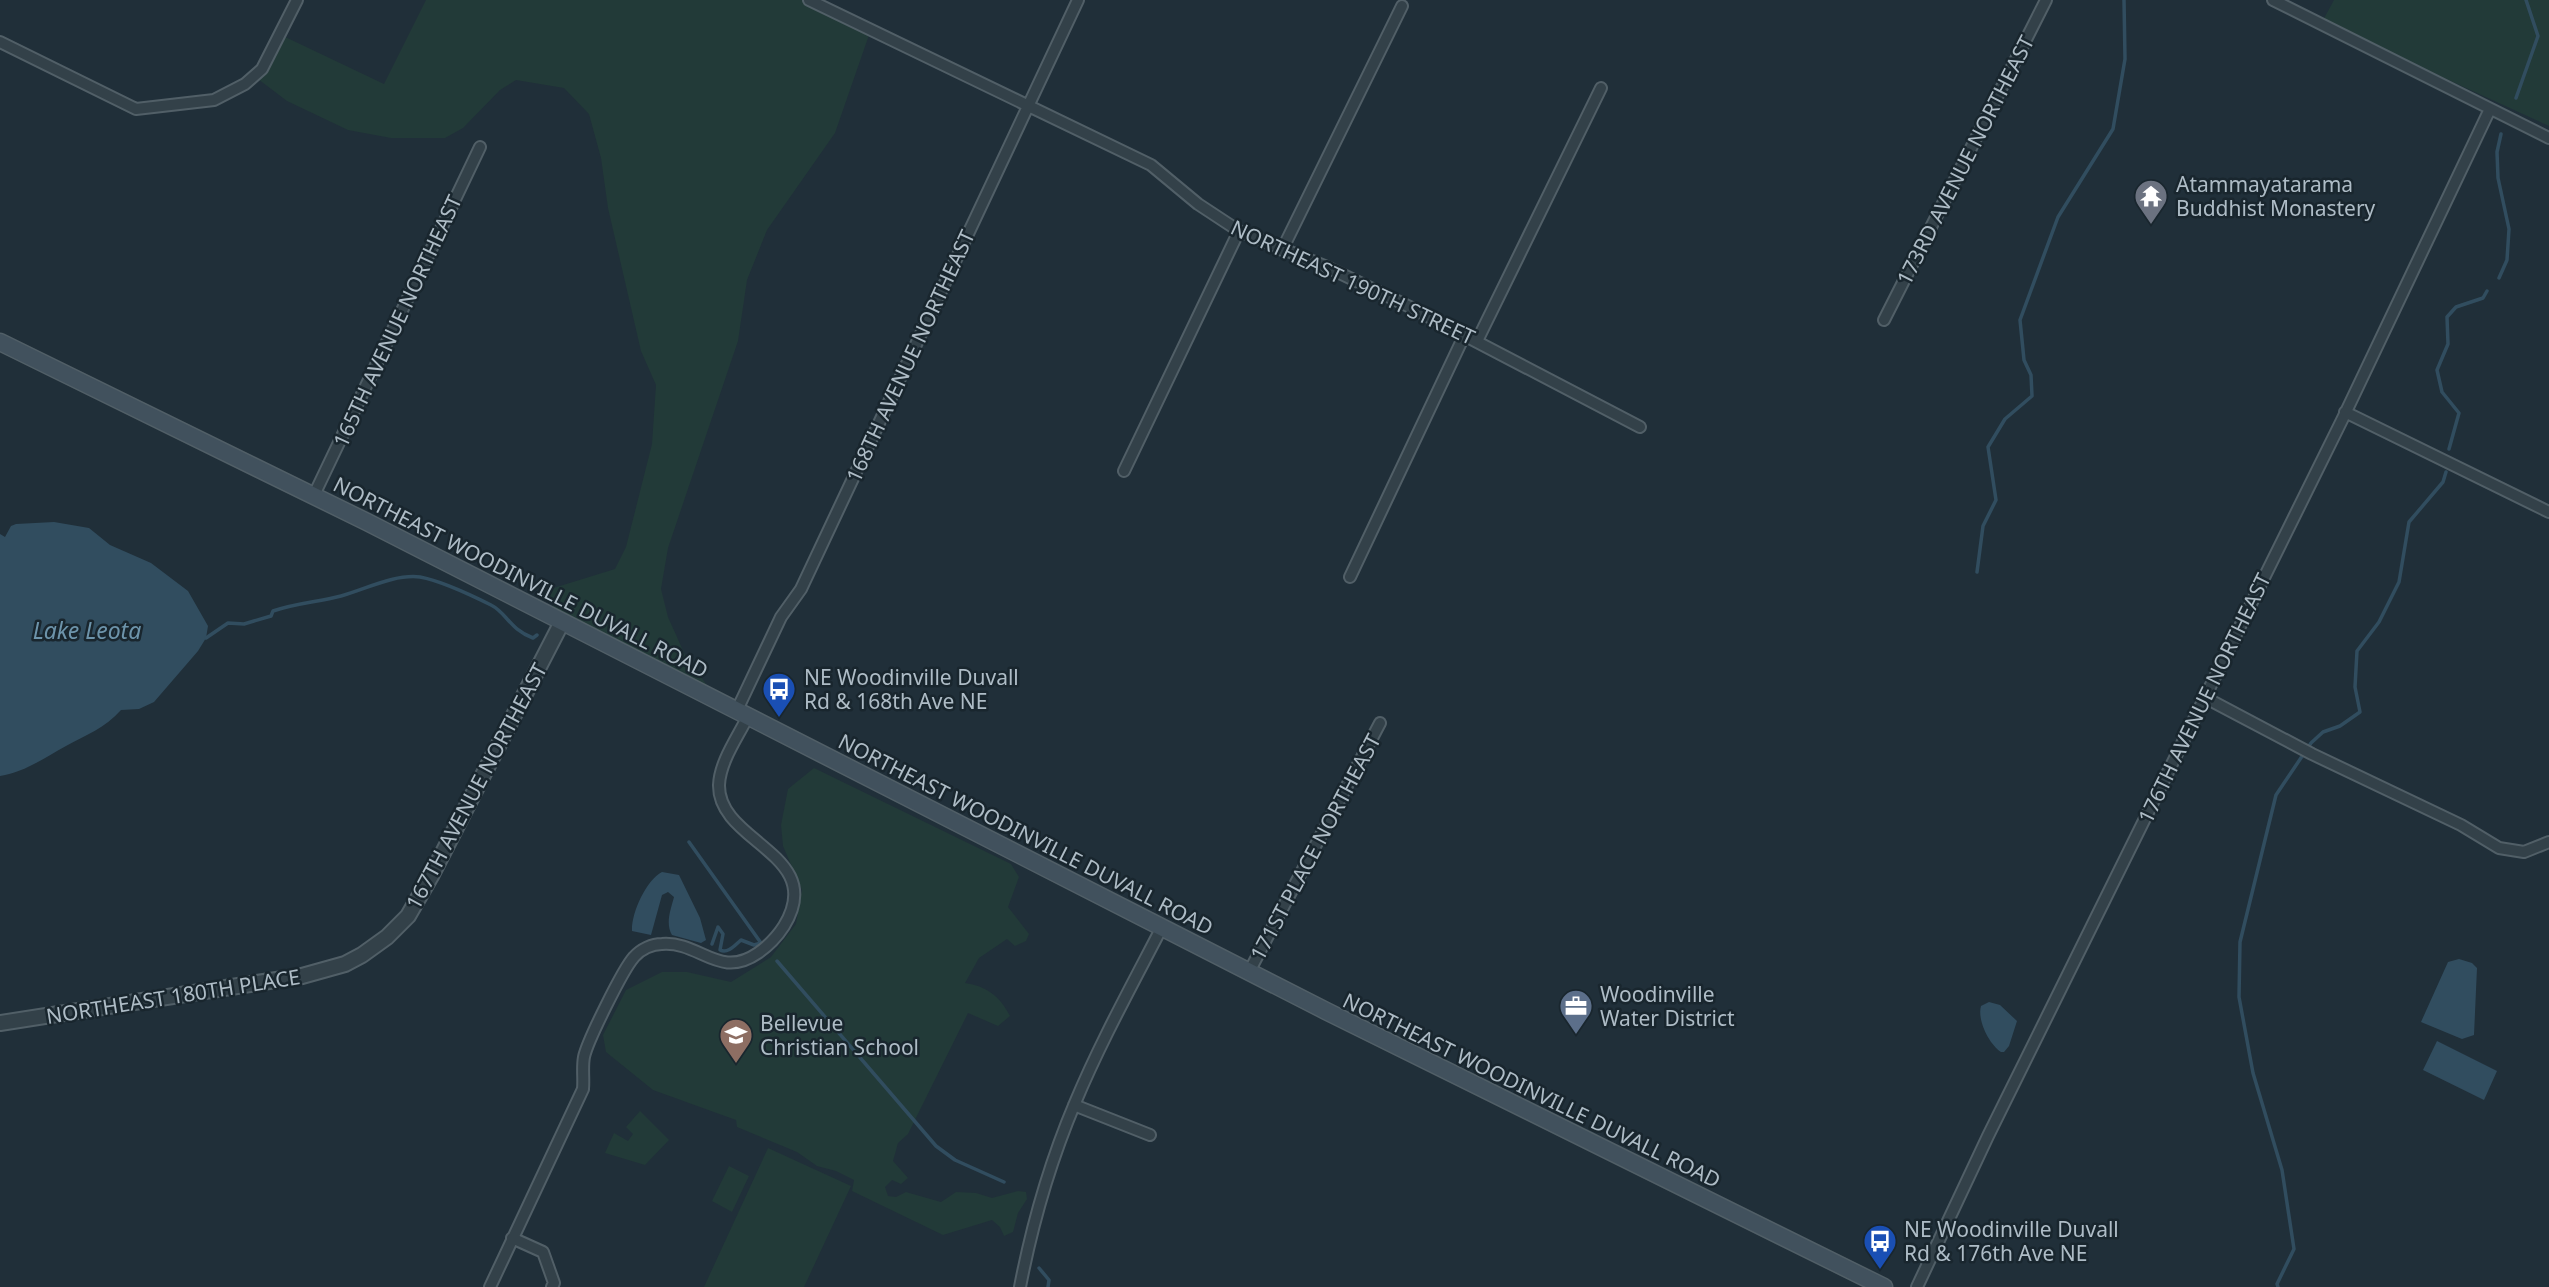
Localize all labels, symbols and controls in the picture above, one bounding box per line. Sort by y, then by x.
street label: 173RD AVENUE NORTHEAST [1890,30,2040,289]
place label: Atammayatarama Buddhist Monastery [2176,170,2376,222]
temple icon: Atammayatarama Buddhist Monastery [2132,177,2170,226]
street label: 165TH AVENUE NORTHEAST [326,190,468,452]
street label: NORTHEAST 190TH STREET [1226,213,1480,351]
street label: 168TH AVENUE NORTHEAST [839,225,981,487]
street label: NORTHEAST WOODINVILLE DUVALL ROAD [329,470,713,684]
street label: 176TH AVENUE NORTHEAST [2131,568,2277,828]
water label: Lake Leota [33,614,141,646]
street label: 167TH AVENUE NORTHEAST [399,658,553,914]
place label: NE Woodinville Duvall Rd & 168th Ave NE [804,663,1019,715]
bus stop icon: NE Woodinville Duvall Rd & 168th Ave NE [760,670,798,719]
street label: NORTHEAST WOODINVILLE DUVALL ROAD [834,727,1218,941]
street label: 171ST PLACE NORTHEAST [1243,729,1387,965]
street label: NORTHEAST 180TH PLACE [44,962,302,1030]
place label: Woodinville Water District [1600,980,1735,1032]
street label: NORTHEAST WOODINVILLE DUVALL ROAD [1338,986,1726,1194]
office icon: Woodinville Water District [1557,987,1595,1036]
place label: Bellevue Christian School [760,1009,919,1061]
school or university icon: Bellevue Christian School [717,1016,755,1065]
place label: NE Woodinville Duvall Rd & 176th Ave NE [1904,1215,2119,1267]
bus stop icon: NE Woodinville Duvall Rd & 176th Ave NE [1861,1222,1899,1271]

